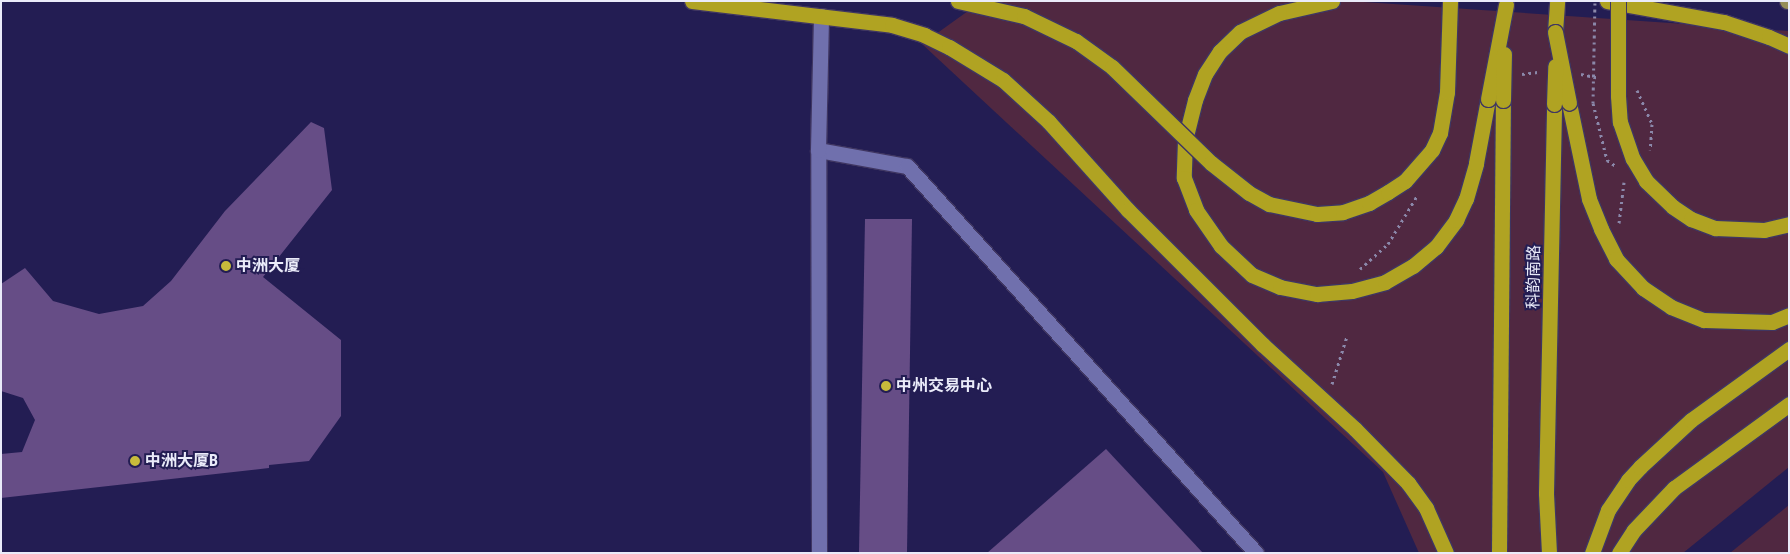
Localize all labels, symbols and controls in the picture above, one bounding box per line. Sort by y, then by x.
street label: 科韵南路 [1524,245,1544,309]
place label: 中洲大厦 [236,256,300,276]
marker: 中洲大厦 [220,260,232,272]
place label: 中州交易中心 [896,376,992,396]
marker: 中州交易中心 [880,380,892,392]
place label: 中洲大厦B [145,451,218,471]
marker: 中洲大厦B [129,455,141,467]

